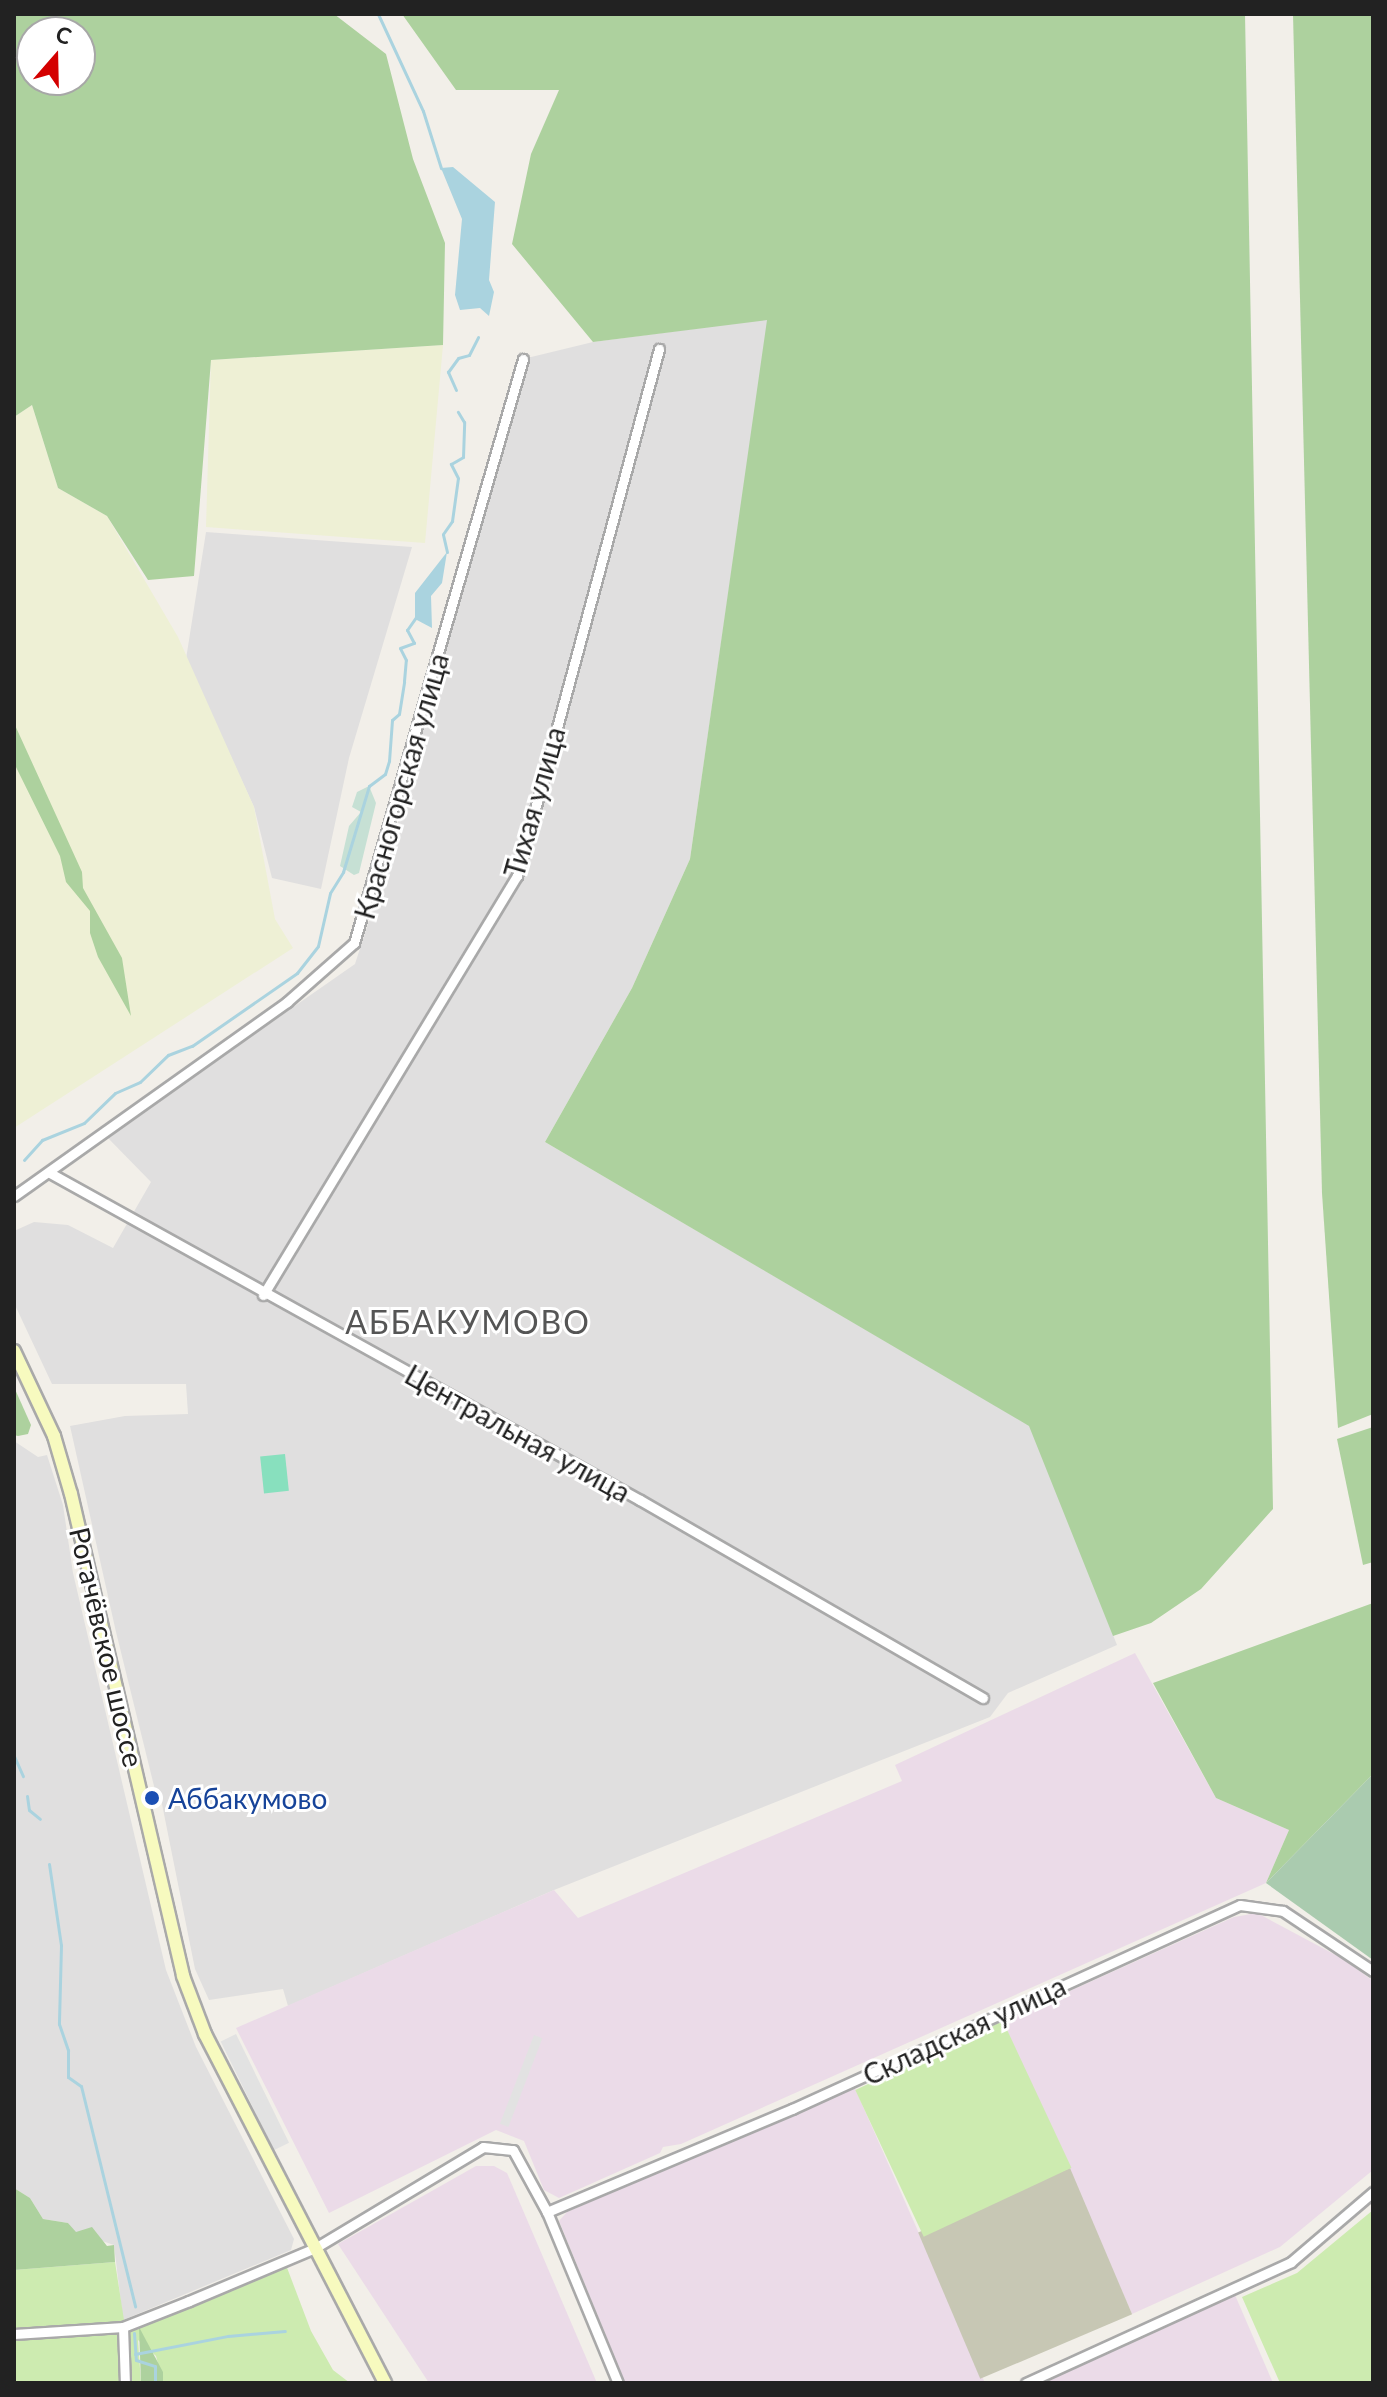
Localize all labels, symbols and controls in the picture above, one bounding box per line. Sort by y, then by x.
north arrow [16,16,96,96]
text: С [52,20,75,50]
street label: Красногорская улица [347,649,455,923]
street label: Тихая улица [497,723,571,881]
district label: АББАКУМОВО [345,1303,591,1341]
street label: Центральная улица [400,1357,636,1509]
street label: Рогачёвское шоссе [63,1524,151,1770]
place label: Аббакумово [168,1781,327,1815]
marker: Аббакумово [143,1789,161,1807]
street label: Складская улица [857,1968,1071,2092]

